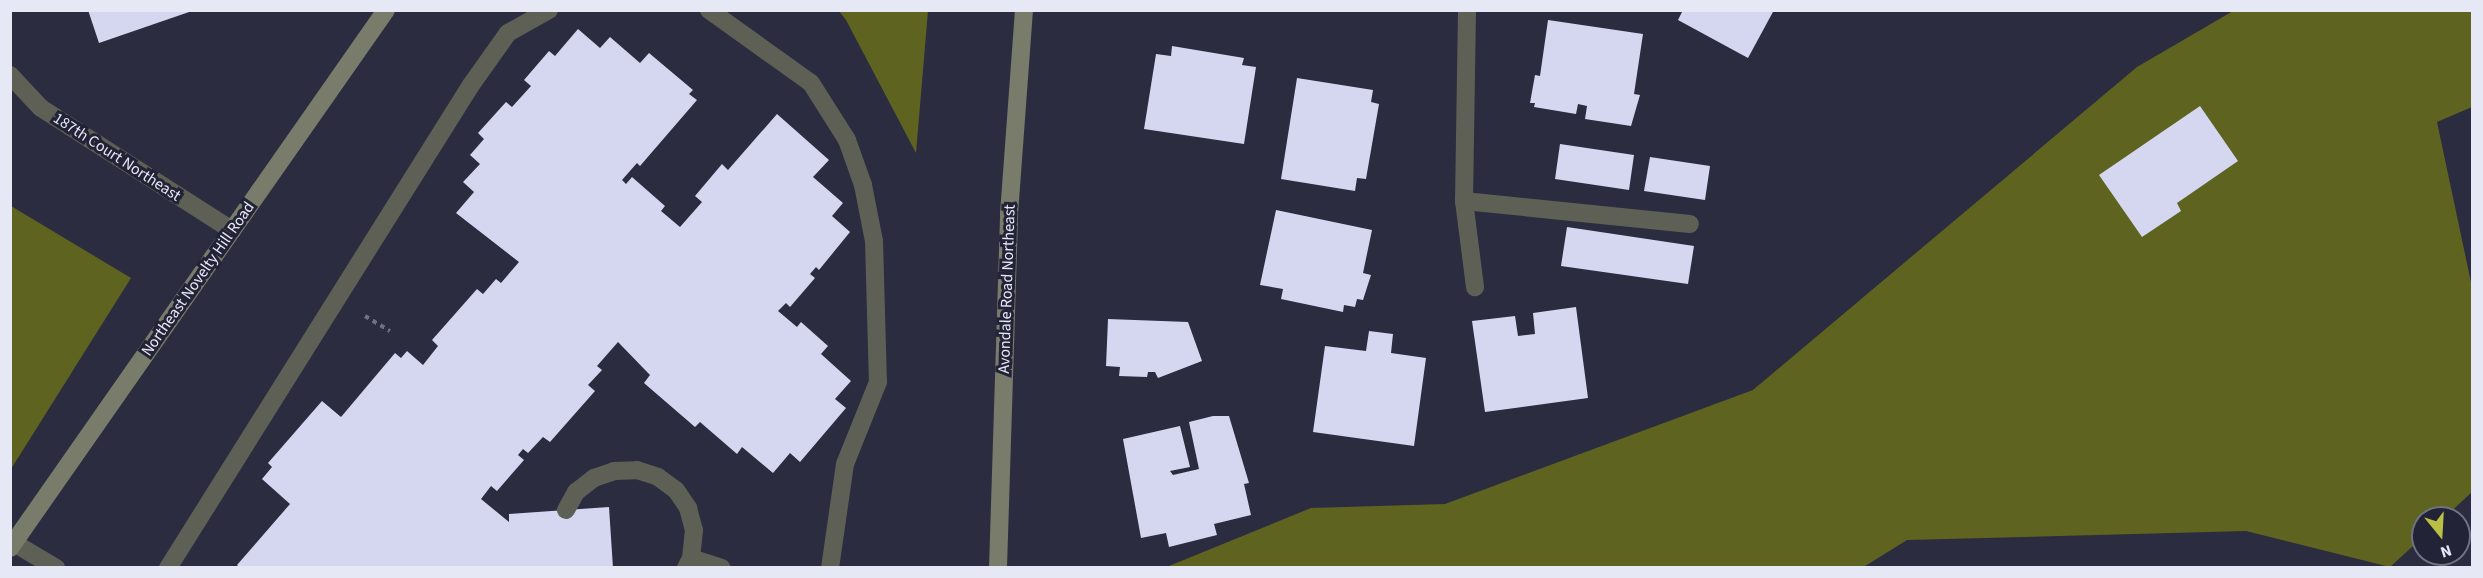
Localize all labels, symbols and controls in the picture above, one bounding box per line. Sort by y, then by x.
street label: 187th Court Northeast [50,109,184,205]
street label: Northeast Novelty Hill Road [137,198,259,360]
street label: Avondale Road Northeast [994,204,1020,374]
north arrow [2411,506,2471,566]
text: N [2437,539,2454,563]

